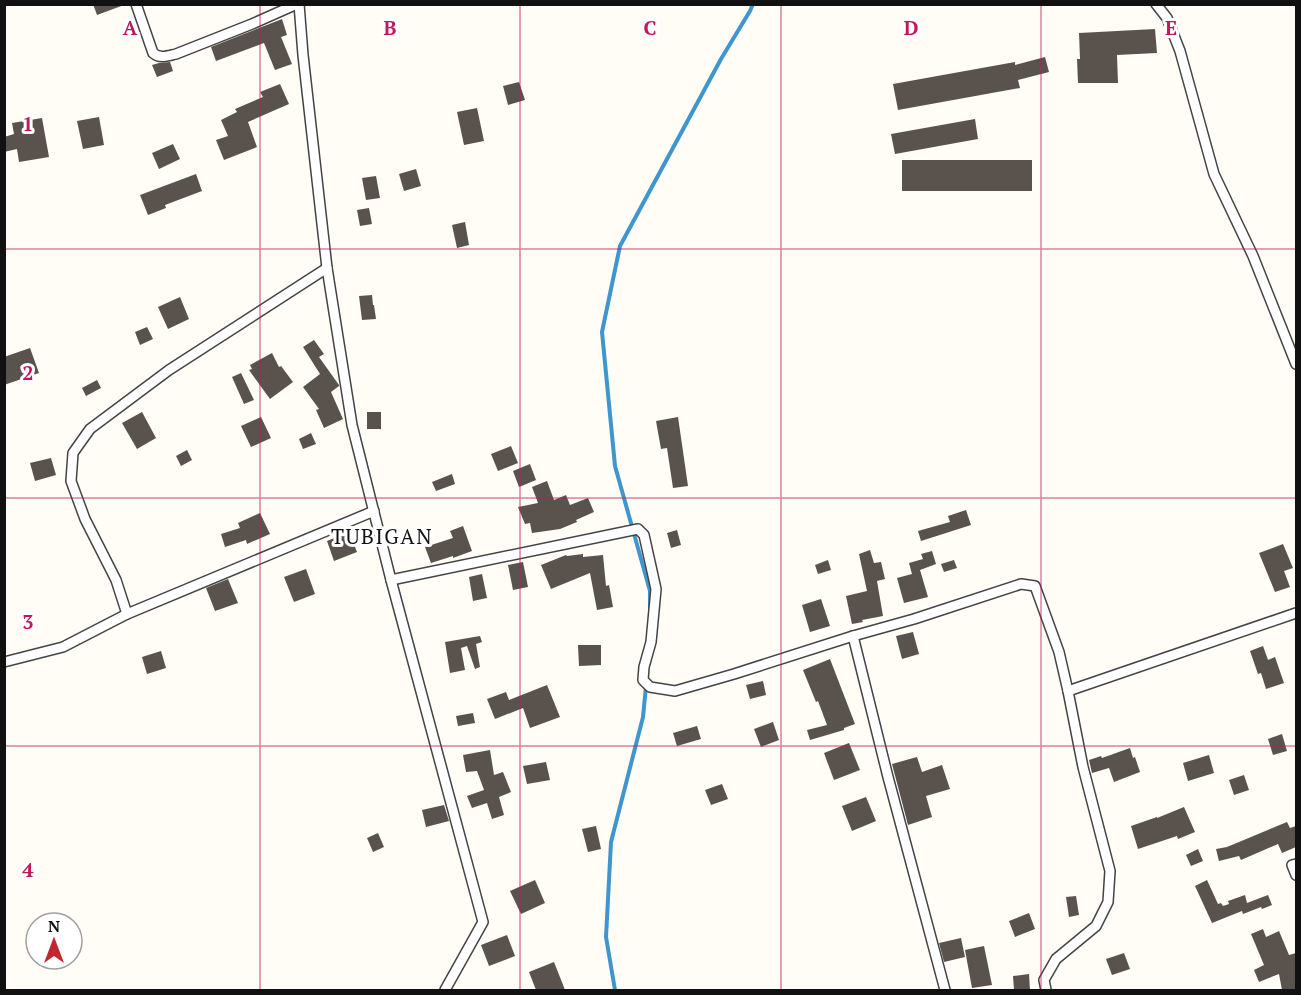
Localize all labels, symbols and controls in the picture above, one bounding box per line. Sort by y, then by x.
text: A [123,14,138,41]
text: B [384,14,397,41]
text: C [643,14,657,41]
text: D [904,14,918,41]
text: E [1165,14,1177,41]
text: 1 [22,110,34,137]
text: 2 [22,359,34,386]
district label: TUBIGAN [331,522,433,550]
text: 3 [22,608,34,635]
text: 4 [22,856,34,883]
north arrow [24,911,84,971]
text: N [48,915,60,937]

